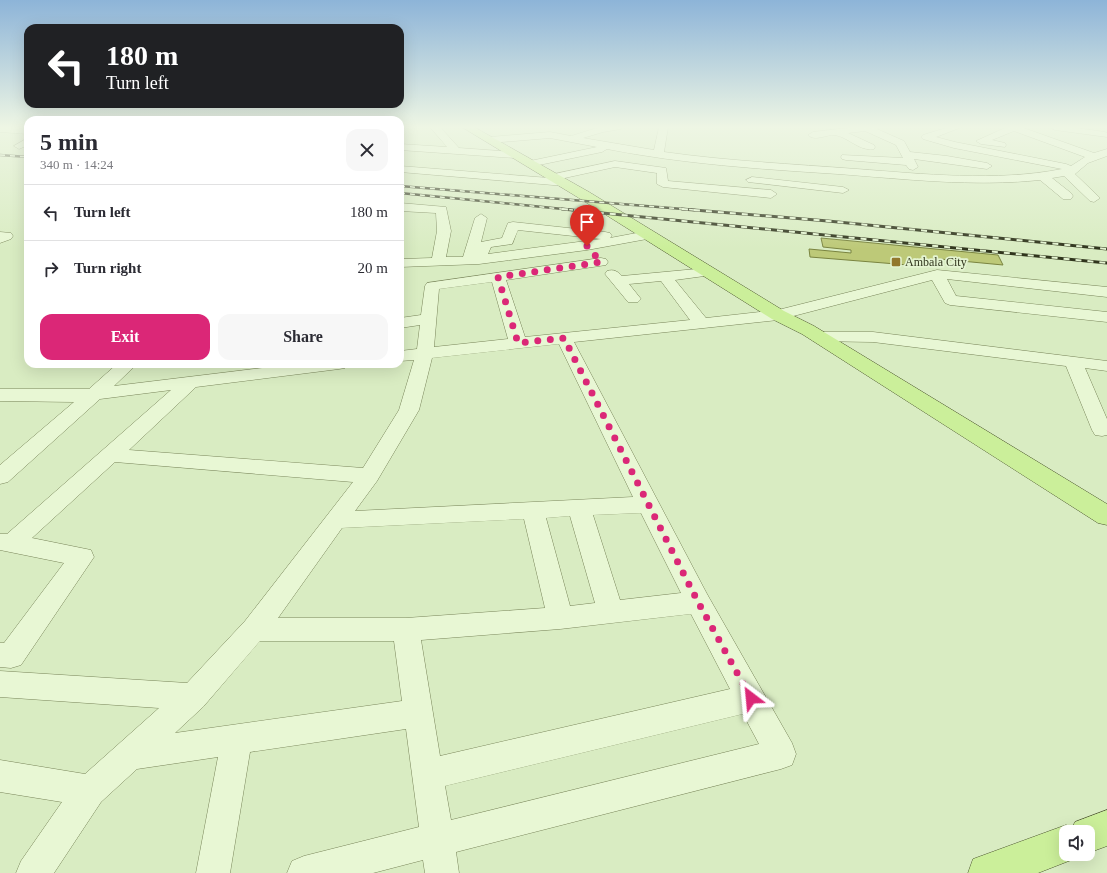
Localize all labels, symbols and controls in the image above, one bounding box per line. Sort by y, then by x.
icon: left [40,40,92,92]
text: 180 m [106,40,178,71]
text: Turn left [106,73,169,93]
text: 5 min [40,129,98,155]
button: close [346,129,388,171]
text: 340 m · 14:24 [40,157,113,172]
icon: left [40,202,62,224]
text: Turn left [74,204,131,220]
text: 180 m [350,204,388,220]
pin [570,205,604,246]
icon: arrive [576,211,598,233]
place label: Ambala City [905,255,967,269]
marker: Ambala City [890,256,902,268]
icon: right [40,258,62,280]
text: Turn right [74,260,141,276]
text: 20 m [358,260,388,276]
button: Exit [40,314,210,360]
button: Share [218,314,388,360]
position arrow [730,677,772,719]
map controls [1059,825,1095,861]
button: sound [1059,825,1095,861]

